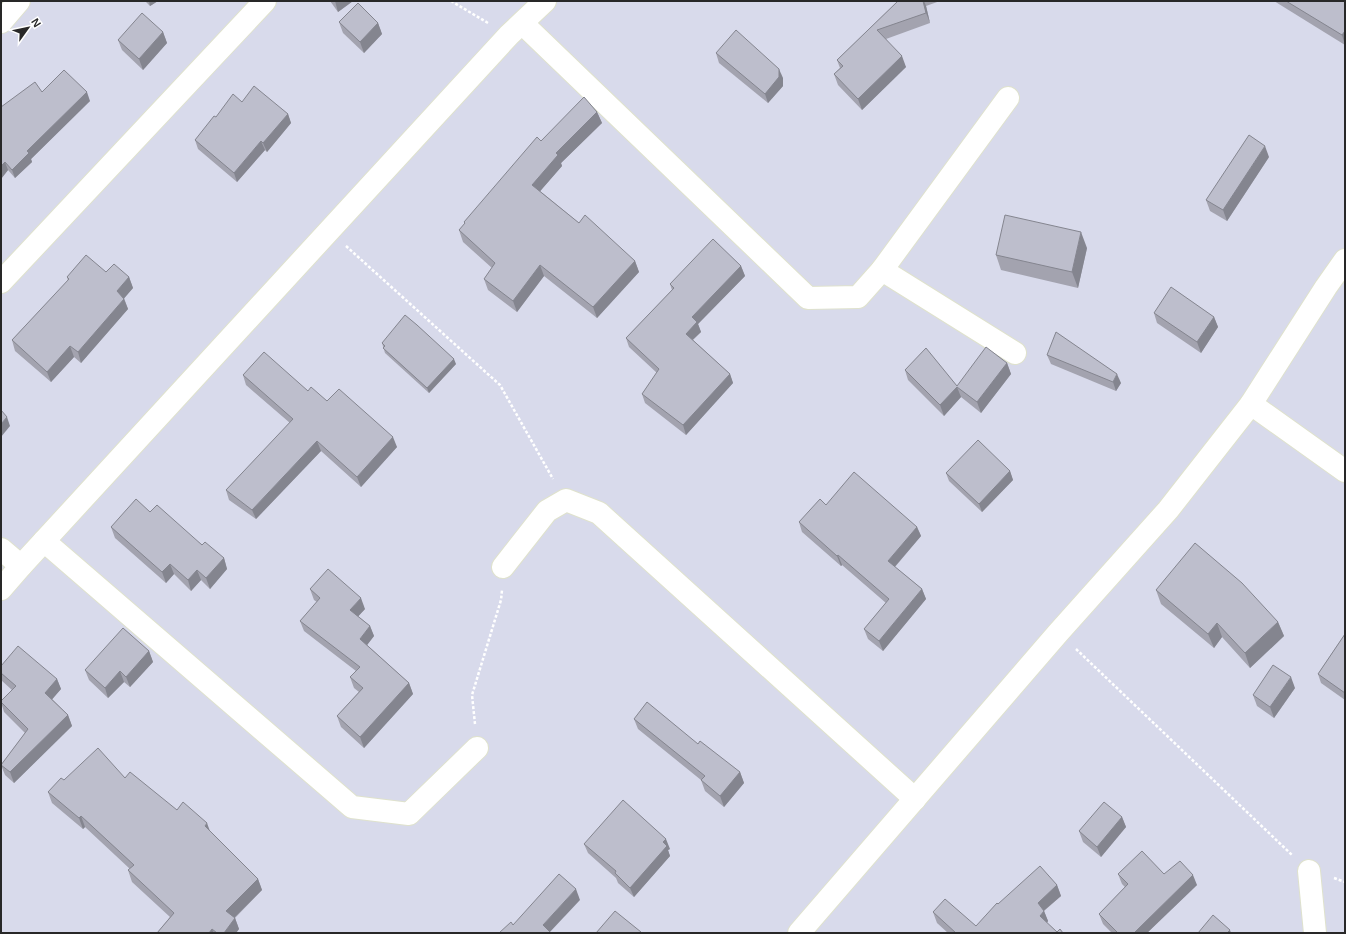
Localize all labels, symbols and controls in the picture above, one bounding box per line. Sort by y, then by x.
north arrow [8,8,48,48]
text: N [29,16,44,29]

